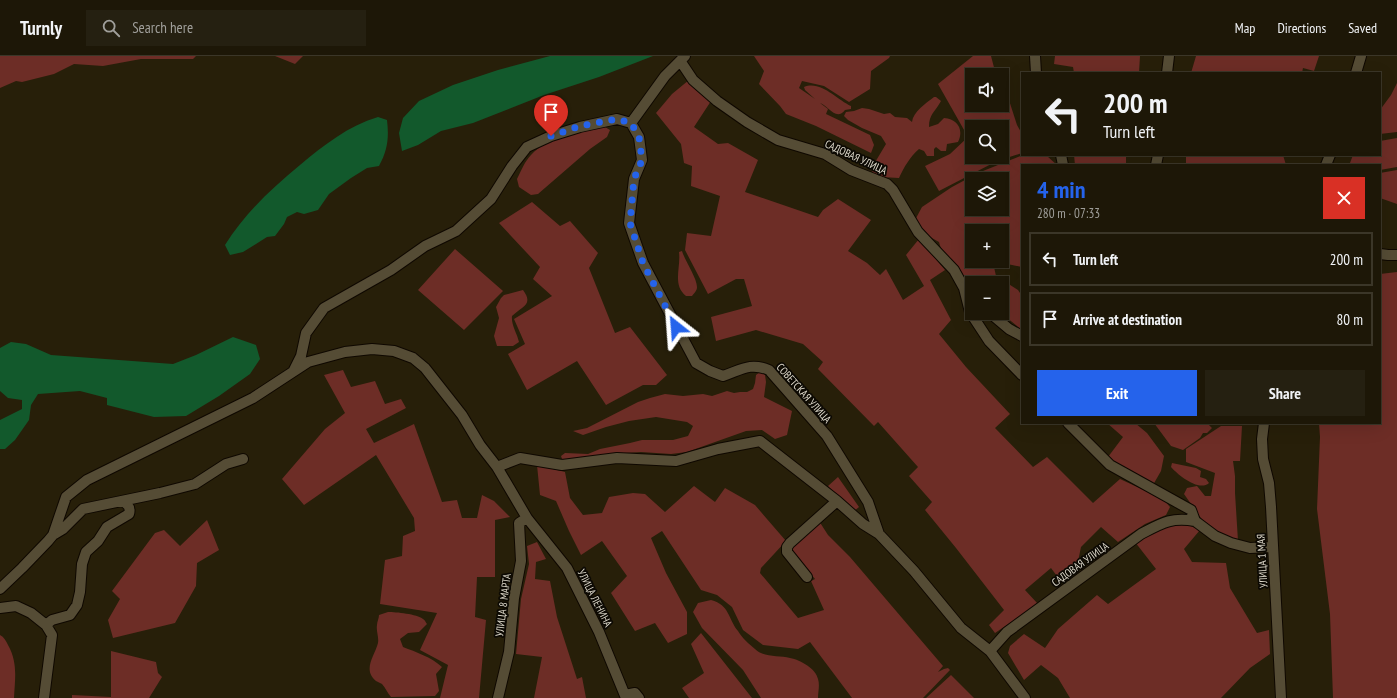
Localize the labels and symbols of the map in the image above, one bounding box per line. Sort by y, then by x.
pin [534,95,568,136]
street label: САДОВАЯ УЛИЦА [823,137,890,178]
position arrow [655,306,697,348]
street label: СОВЕТСКАЯ УЛИЦА [773,360,835,426]
street label: УЛИЦА 1 МАЯ [1254,534,1270,588]
street label: САДОВАЯ УЛИЦА [1049,538,1112,589]
street label: УЛИЦА ЛЕНИНА [575,567,616,630]
street label: УЛИЦА 8 МАРТА [492,572,514,637]

